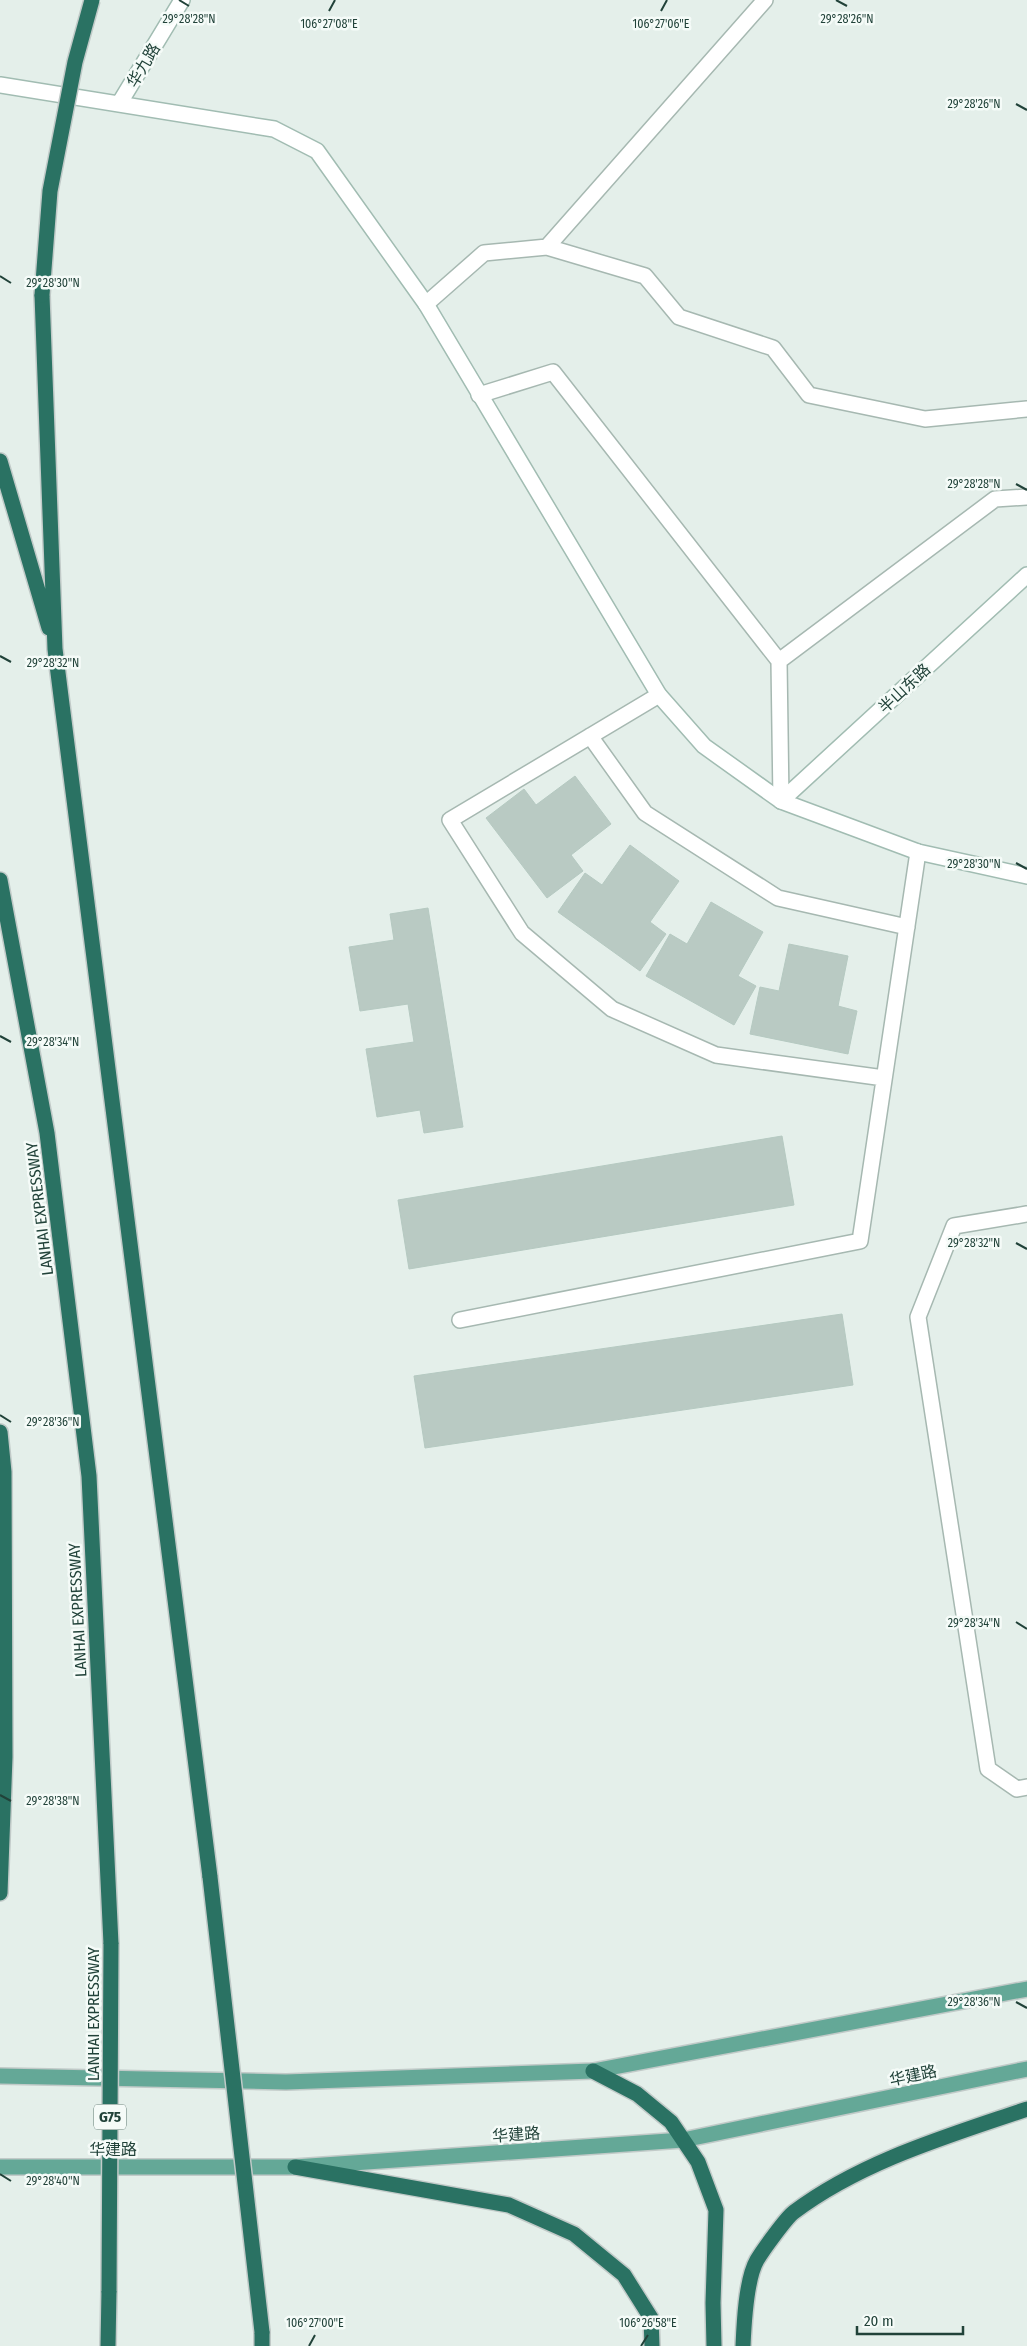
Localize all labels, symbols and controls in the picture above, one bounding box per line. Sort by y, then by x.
text: 29°28'28"N [162,12,216,26]
text: 29°28'26"N [820,12,874,26]
text: 106°27'08"E [300,17,358,31]
text: 106°27'06"E [632,17,690,31]
street label: 华九路 [123,40,164,91]
text: 29°28'26"N [947,97,1001,111]
text: 29°28'30"N [26,276,80,290]
text: 29°28'28"N [947,477,1001,491]
text: 29°28'32"N [27,656,79,670]
street label: 半山东路 [874,660,934,717]
text: 29°28'30"N [947,857,1001,871]
text: 29°28'34"N [27,1035,79,1049]
street label: LANHAI EXPRESSWAY [22,1141,57,1277]
text: 29°28'32"N [948,1236,1000,1250]
text: 29°28'36"N [26,1415,80,1429]
street label: LANHAI EXPRESSWAY [65,1542,90,1677]
text: 29°28'34"N [948,1616,1000,1630]
text: 29°28'38"N [26,1794,80,1808]
street label: LANHAI EXPRESSWAY [84,1947,103,2081]
text: 29°28'36"N [947,1995,1001,2009]
street label: 华建路 [888,2061,939,2090]
road number: G75 [94,2104,126,2130]
street label: 华建路 [491,2123,541,2146]
street label: 华建路 [89,2140,137,2159]
text: 29°28'40"N [26,2174,80,2188]
scale bar [857,2304,963,2336]
text: 20 m [864,2312,894,2330]
text: 106°27'00"E [286,2316,344,2330]
text: 106°26'58"E [619,2316,677,2330]

